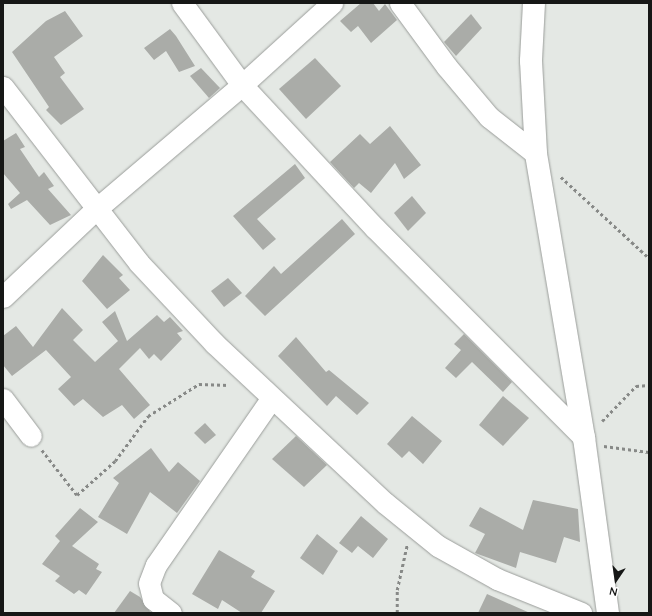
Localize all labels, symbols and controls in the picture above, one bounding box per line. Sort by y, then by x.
north arrow [596,560,636,600]
text: N [608,584,619,599]

